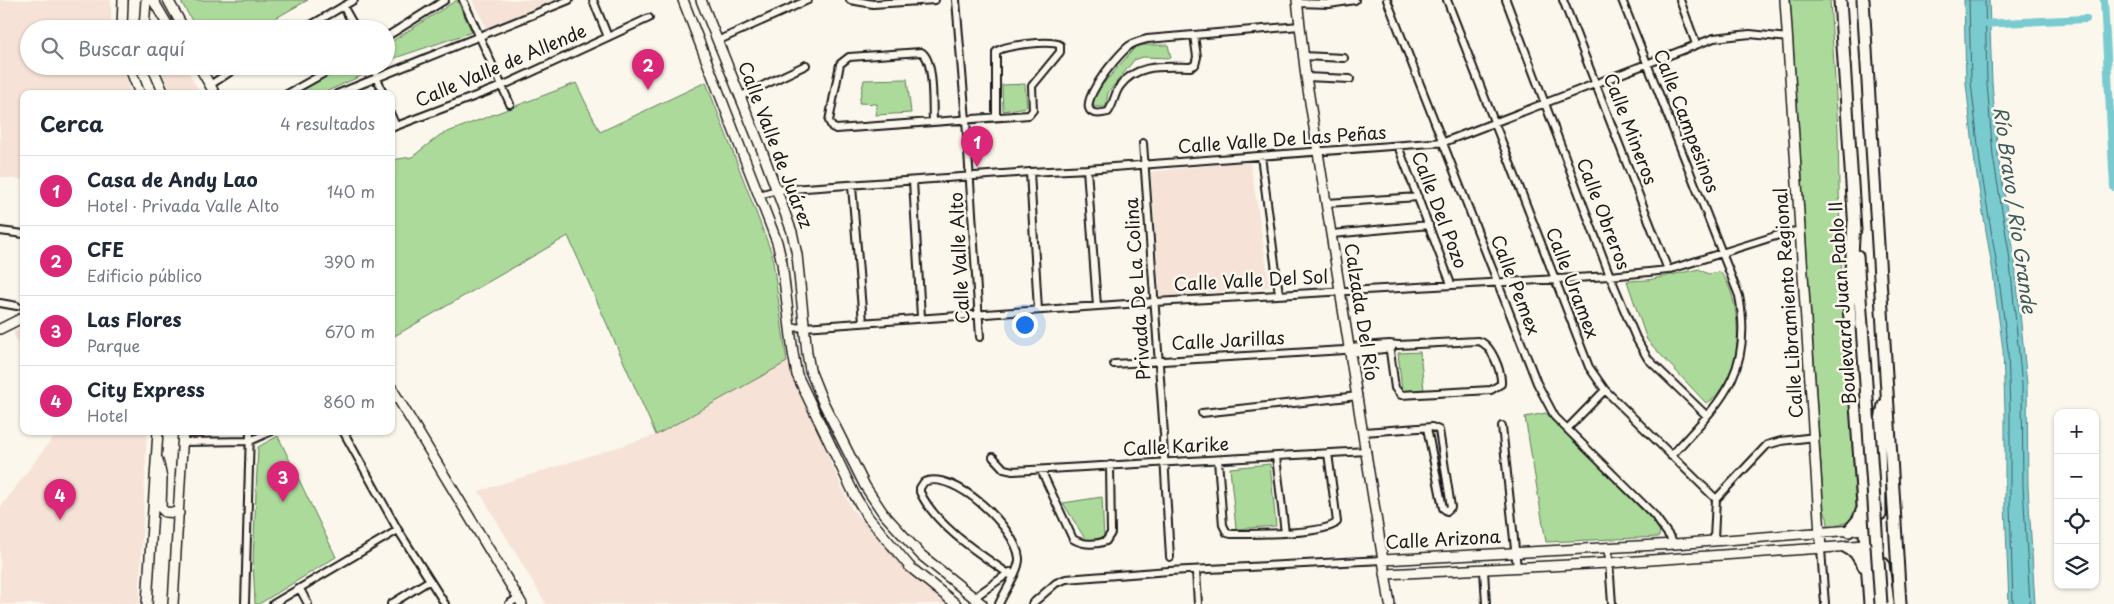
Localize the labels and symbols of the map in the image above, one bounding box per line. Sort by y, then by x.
street label: Calle Valle de Allende [411,16,590,113]
street label: Calle Campesinos [1648,45,1727,196]
pin: 2 [632,49,664,90]
street label: Calle Valle de Juárez [732,57,821,232]
street label: Calle Mineros [1598,69,1665,188]
water label: Río Bravo / Rio Grande [1988,105,2044,316]
street label: Calle Valle De Las Peñas [1177,118,1387,159]
pin: 1 [961,126,993,167]
street label: Calle Del Pozo [1406,147,1475,272]
street label: Calle Obreros [1571,154,1638,273]
street label: Calle Libramiento Regional [1766,187,1809,419]
street label: Calle Valle Alto [942,191,975,325]
street label: Privada De La Colina [1117,196,1156,381]
street label: Boulevard Juan Pablo II [1821,201,1862,406]
street label: Calle Uramex [1540,223,1607,342]
street label: Calle Pemex [1485,230,1548,339]
street label: Calzada Del Río [1338,241,1387,383]
street label: Calle Valle Del Sol [1173,262,1329,297]
your location [1012,312,1038,338]
street label: Calle Jarillas [1171,323,1285,356]
street label: Calle Karike [1122,429,1230,462]
pin: 3 [267,461,299,502]
pin: 4 [44,479,76,520]
street label: Calle Arizona [1385,522,1502,555]

